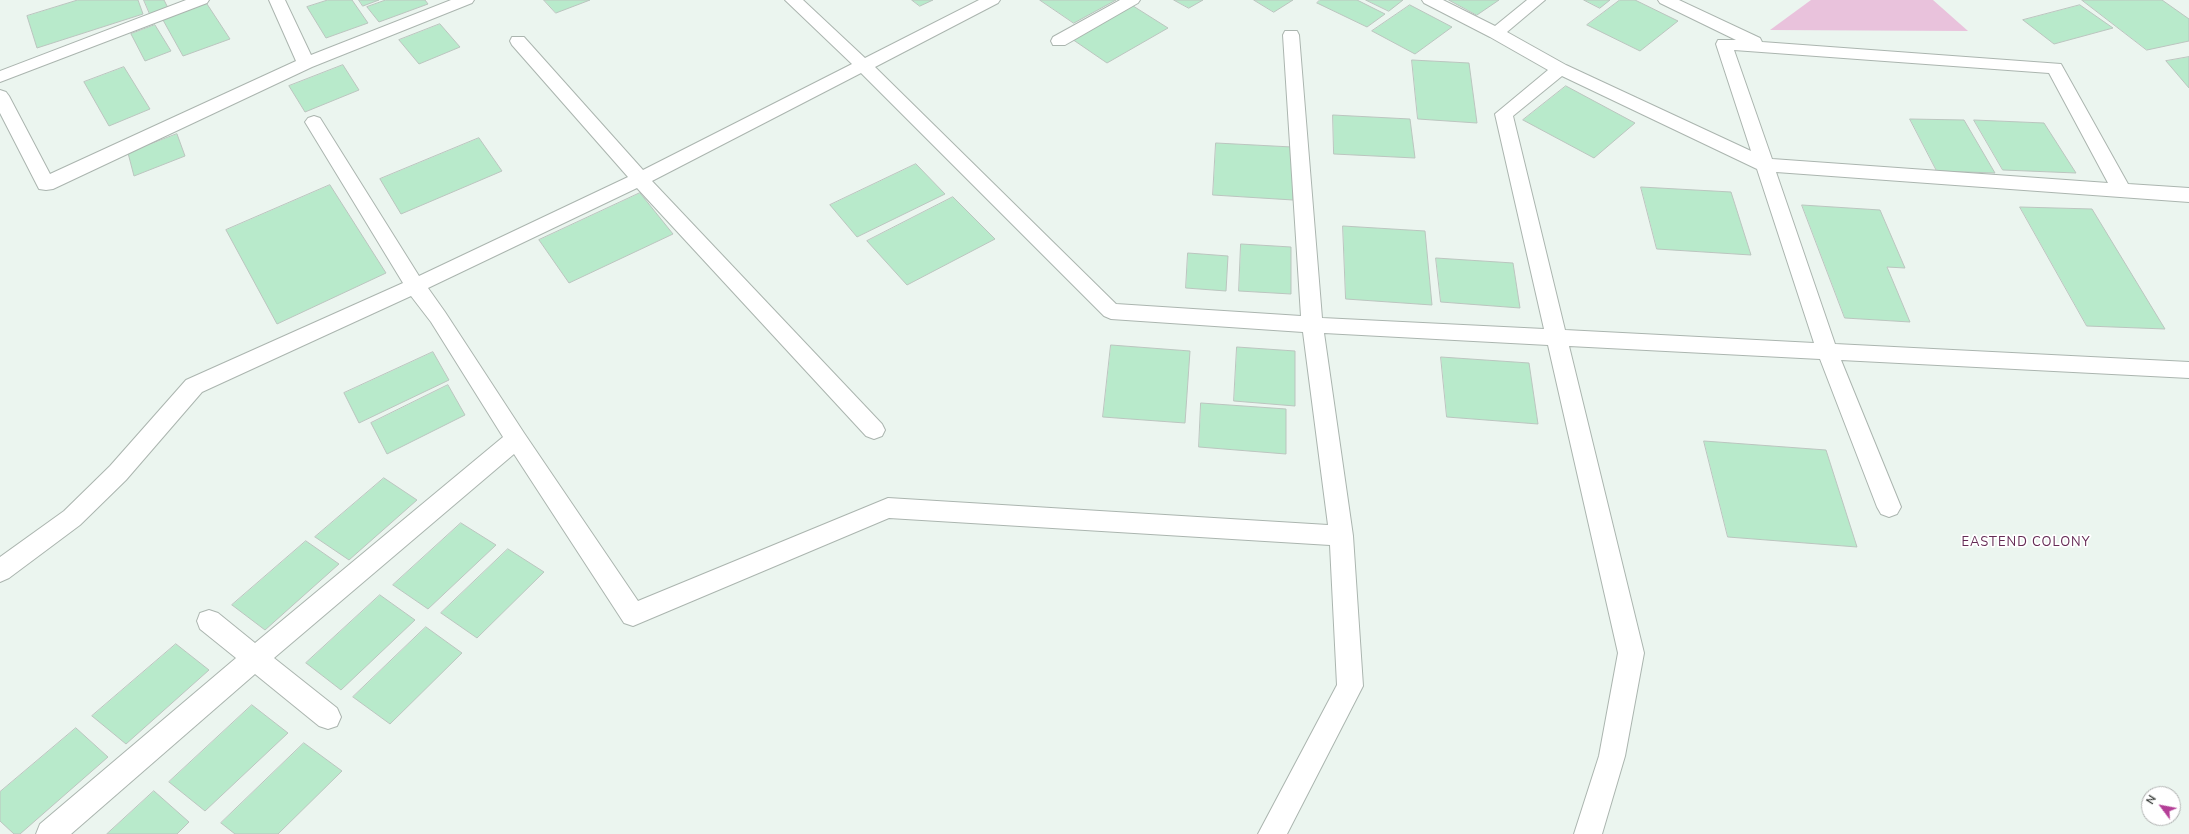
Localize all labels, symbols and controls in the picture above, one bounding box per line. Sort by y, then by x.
district label: EASTEND COLONY [1962,535,2090,551]
north arrow [2141,786,2181,826]
text: N [2143,792,2160,807]

